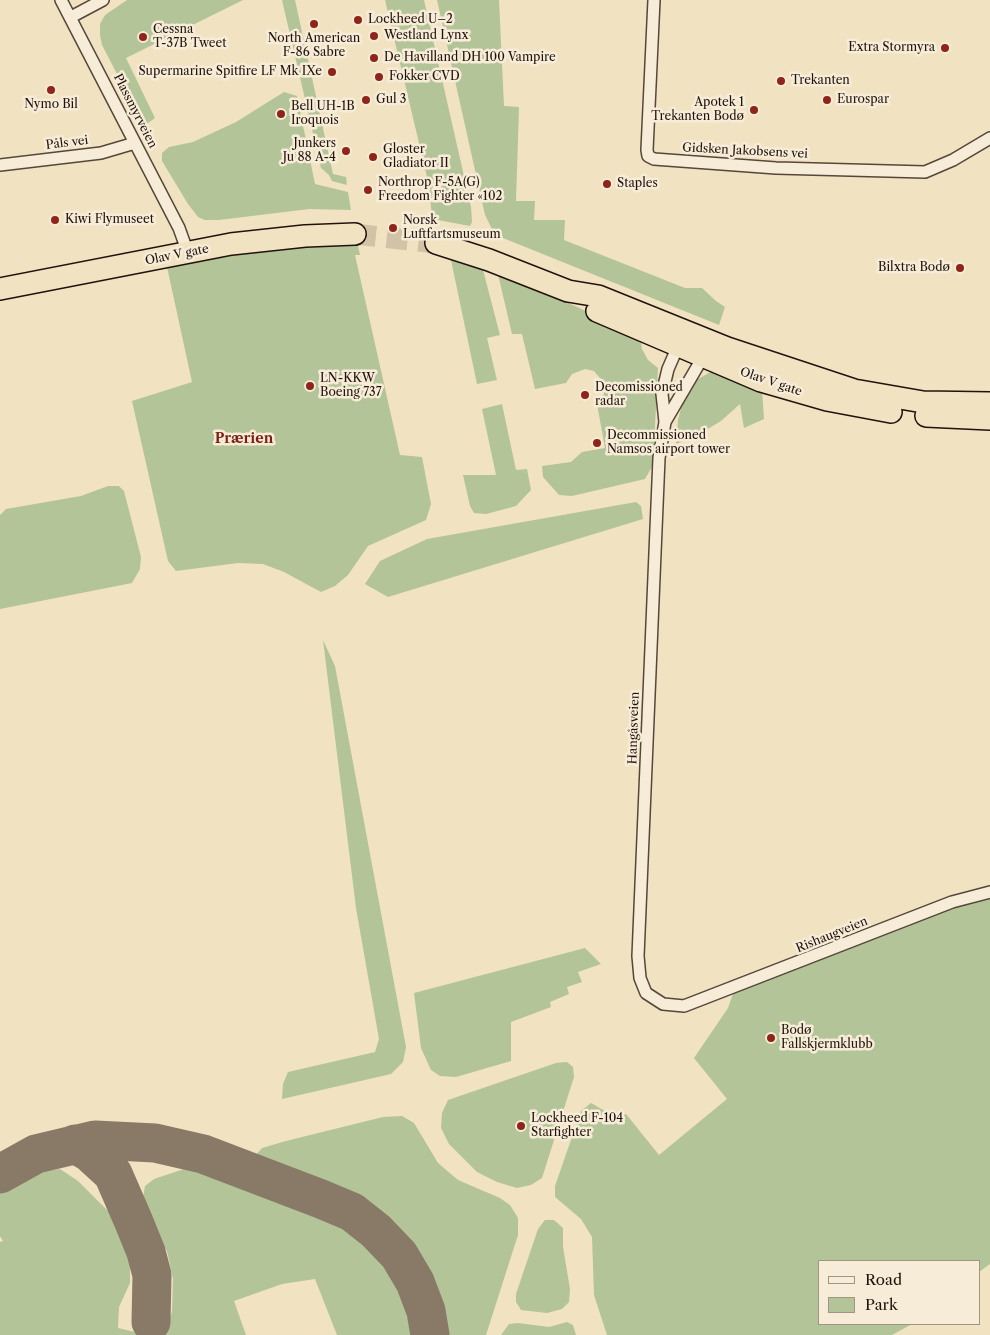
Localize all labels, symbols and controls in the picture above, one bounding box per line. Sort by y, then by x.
place label: Lockheed U–2 [368,13,453,27]
marker: Lockheed U–2 [352,14,364,26]
marker: North American F-86 Sabre [308,18,320,30]
place label: Cessna T-37B Tweet [153,23,226,51]
place label: Westland Lynx [384,29,469,43]
marker: Westland Lynx [368,30,380,42]
marker: Cessna T-37B Tweet [137,31,149,43]
place label: North American F-86 Sabre [268,32,360,60]
place label: Extra Stormyra [848,41,935,55]
marker: Extra Stormyra [939,42,951,54]
place label: De Havilland DH 100 Vampire [384,51,556,65]
marker: De Havilland DH 100 Vampire [368,52,380,64]
place label: Supermarine Spitfire LF Mk IXe [138,65,322,79]
marker: Supermarine Spitfire LF Mk IXe [326,66,338,78]
place label: Fokker CVD [389,70,460,84]
street label: Plassmyrveien [110,71,160,151]
marker: Fokker CVD [373,71,385,83]
place label: Trekanten [791,74,850,88]
marker: Trekanten [775,75,787,87]
marker: Nymo Bil [45,84,57,96]
place label: Gul 3 [376,93,406,107]
place label: Eurospar [837,93,889,107]
marker: Gul 3 [360,94,372,106]
marker: Eurospar [821,94,833,106]
place label: Apotek 1 Trekanten Bodø [651,96,744,124]
place label: Nymo Bil [24,98,78,112]
place label: Bell UH-1B Iroquois [291,100,355,128]
marker: Apotek 1 Trekanten Bodø [748,104,760,116]
marker: Bell UH-1B Iroquois [275,108,287,120]
street label: Påls vei [45,133,89,153]
place label: Junkers Ju 88 A-4 [283,137,336,165]
street label: Gidsken Jakobsens vei [682,141,808,161]
place label: Gloster Gladiator II [383,143,449,171]
marker: Junkers Ju 88 A-4 [340,145,352,157]
marker: Gloster Gladiator II [367,151,379,163]
place label: Northrop F-5A(G) Freedom Fighter «102 [378,176,502,204]
place label: Staples [617,177,658,191]
marker: Staples [601,178,613,190]
marker: Northrop F-5A(G) Freedom Fighter «102 [362,184,374,196]
place label: Kiwi Flymuseet [65,213,154,227]
marker: Kiwi Flymuseet [49,214,61,226]
place label: Norsk Luftfartsmuseum [403,214,501,242]
marker: Norsk Luftfartsmuseum [387,222,399,234]
street label: Olav V gate [144,242,210,268]
place label: Bilxtra Bodø [878,261,950,275]
marker: Bilxtra Bodø [954,262,966,274]
street label: Olav V gate [738,365,804,399]
place label: LN-KKW Boeing 737 [320,372,382,400]
marker: LN-KKW Boeing 737 [304,380,316,392]
place label: Decomissioned radar [595,381,683,409]
marker: Decomissioned radar [579,389,591,401]
place label: Decommissioned Namsos airport tower [607,429,730,457]
district label: Prærien [215,431,273,447]
marker: Decommissioned Namsos airport tower [591,437,603,449]
street label: Hangåsveien [626,691,642,765]
street label: Rishaugveien [794,914,870,956]
place label: Bodø Fallskjermklubb [781,1024,873,1052]
marker: Bodø Fallskjermklubb [765,1032,777,1044]
place label: Lockheed F-104 Starfighter [531,1112,623,1140]
marker: Lockheed F-104 Starfighter [515,1120,527,1132]
legend [818,1260,980,1325]
text: Road [865,1270,902,1289]
text: Park [865,1295,898,1314]

